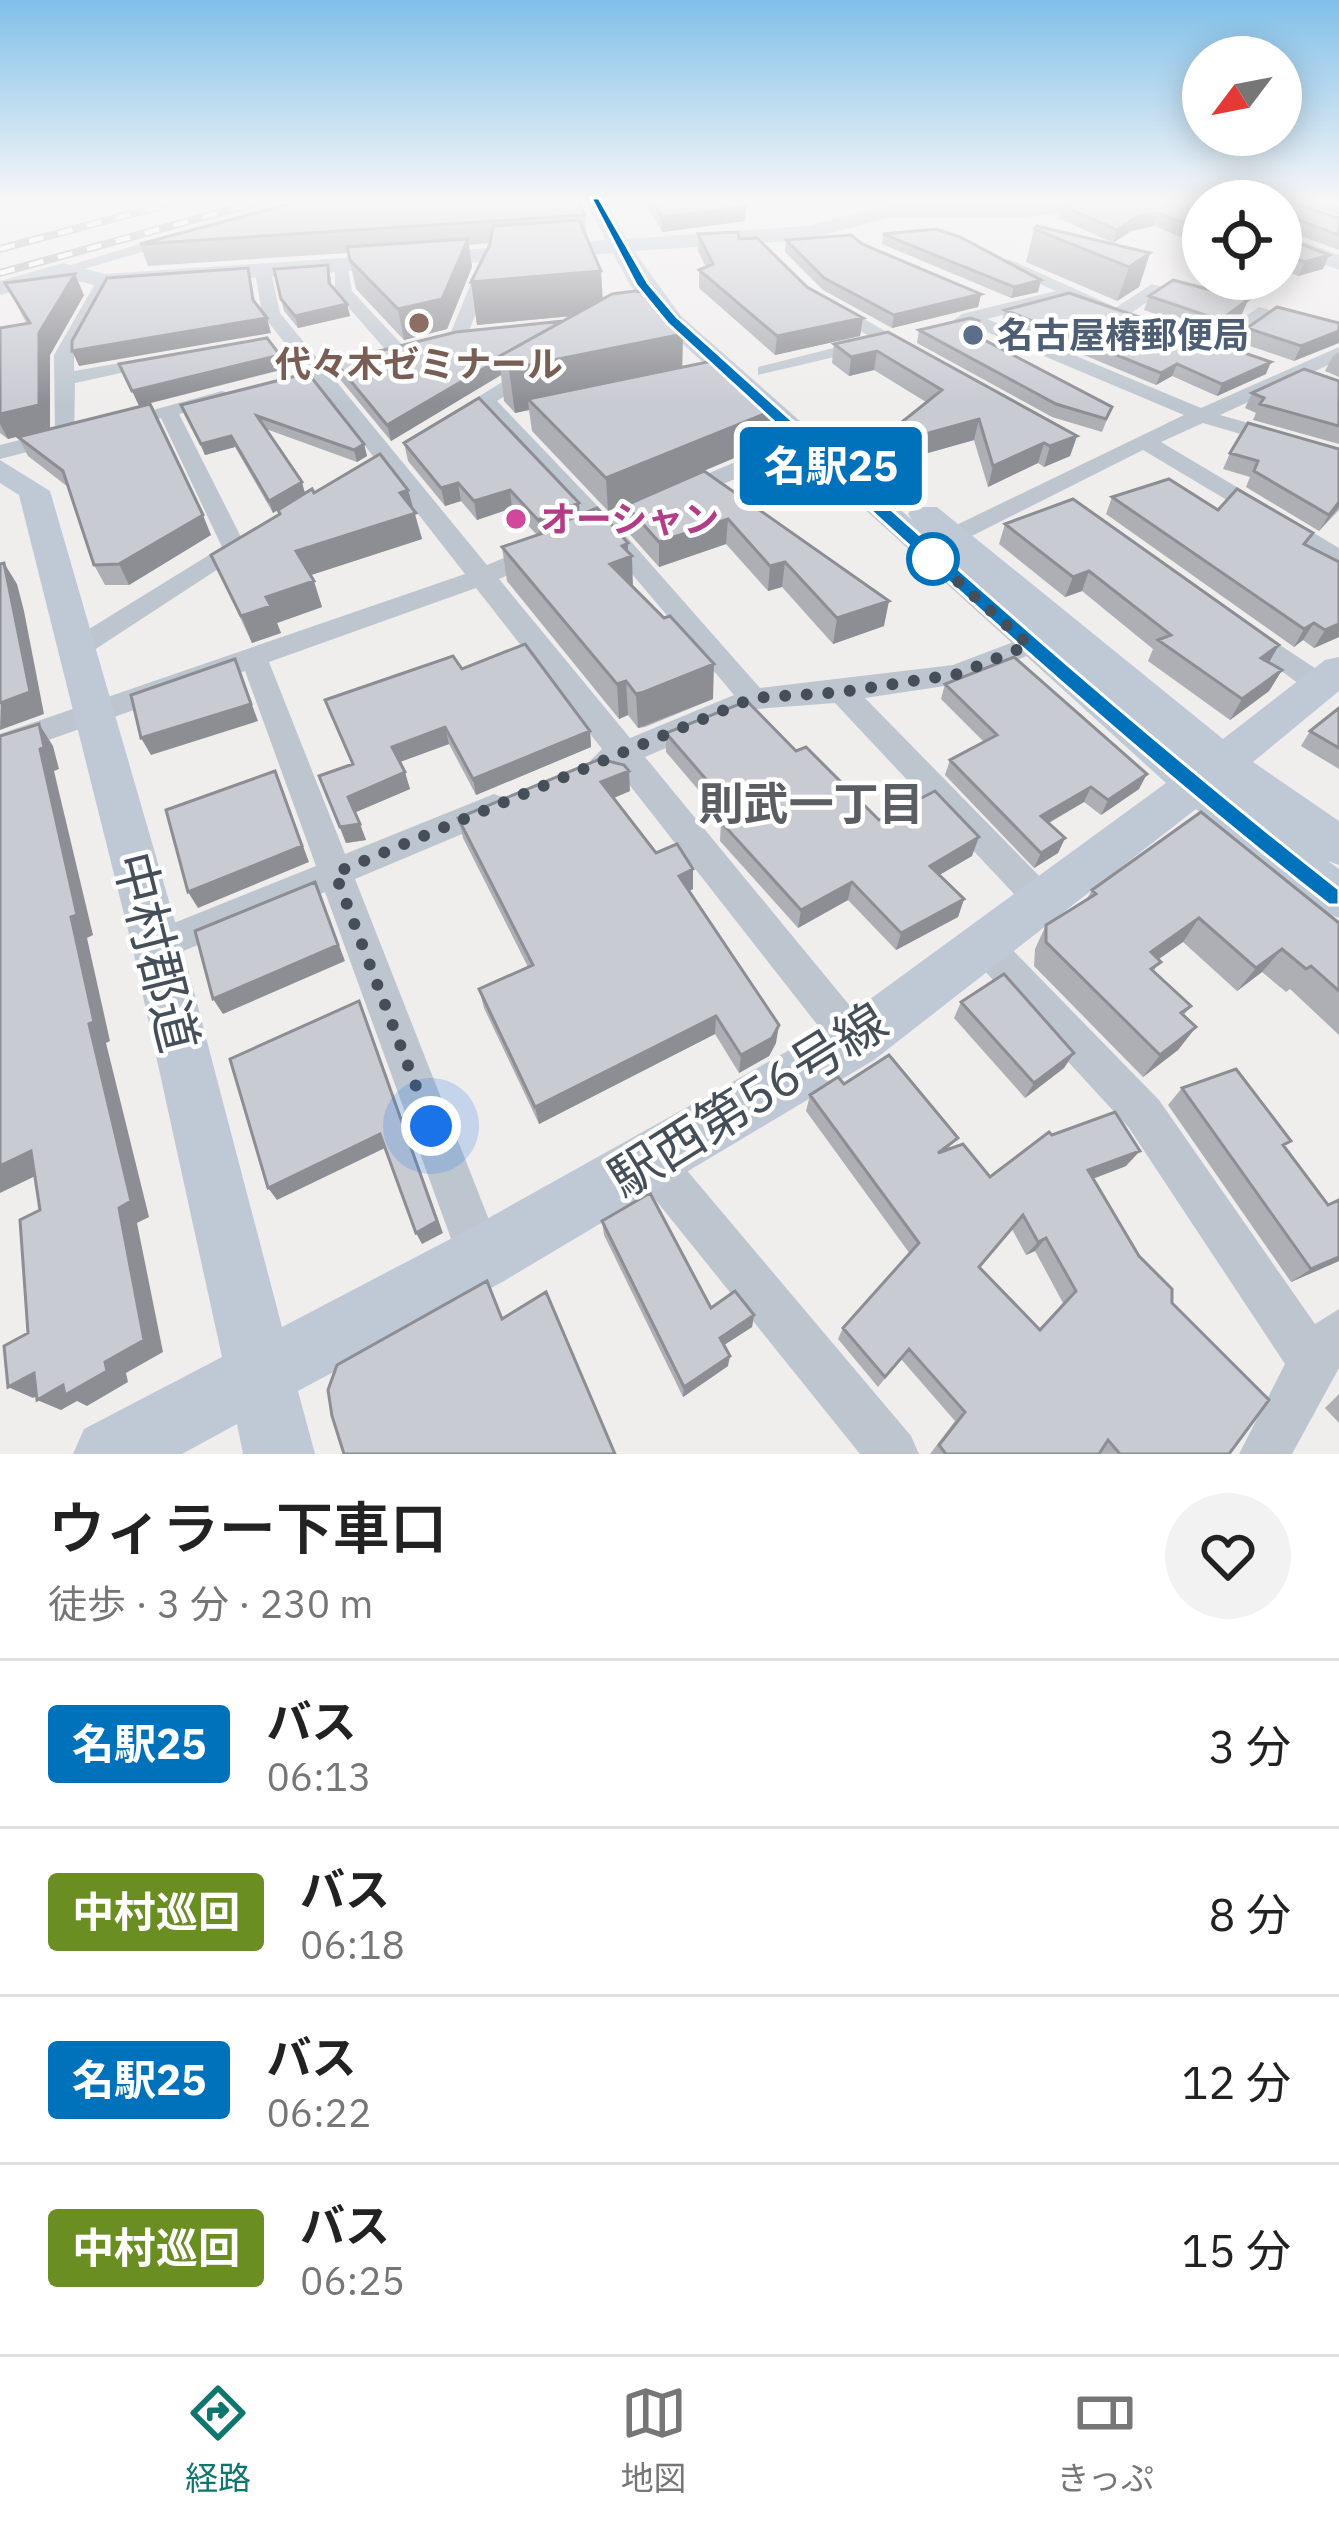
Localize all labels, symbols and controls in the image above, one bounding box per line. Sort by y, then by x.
north arrow [1182,36,1302,156]
map controls [1182,36,1302,300]
button: locate [1182,180,1302,300]
marker: 代々木ゼミナール [406,310,432,336]
place label: 名古屋椿郵便局 [997,311,1249,358]
marker: 名古屋椿郵便局 [960,322,986,348]
place label: 代々木ゼミナール [275,340,563,387]
line badge: 名駅25 [747,427,915,505]
text: 名駅25 [764,438,898,493]
place label: オーシャン [540,495,719,542]
marker: オーシャン [503,506,529,532]
unlabelled marker [908,534,958,584]
district label: 則武一丁目 [698,774,924,832]
street label: 中村郡道 [100,845,214,1059]
street label: 駅西第56号線 [596,987,899,1211]
your location [401,1096,461,1156]
text: ウィラー下車口 [48,1491,447,1565]
button: heart [1165,1493,1291,1619]
text: 徒歩 · 3 分 · 230 m [48,1578,373,1629]
text: バス [266,1692,356,1750]
text: 名駅25 [72,1716,206,1771]
text: 3 分 [1208,1717,1291,1775]
text: 06:13 [266,1751,371,1802]
text: バス [300,1860,390,1918]
text: 中村巡回 [72,1884,240,1939]
text: 8 分 [1208,1885,1291,1943]
text: 06:18 [300,1919,405,1970]
text: バス [266,2028,356,2086]
text: 名駅25 [72,2052,206,2107]
text: 12 分 [1181,2053,1291,2111]
text: 06:22 [266,2087,371,2138]
text: バス [300,2196,390,2254]
text: 中村巡回 [72,2220,240,2275]
text: 15 分 [1181,2221,1291,2279]
text: 06:25 [300,2255,405,2306]
tab: 経路 [185,2380,251,2500]
tab: 地図 [621,2380,687,2500]
tab: きっぷ [1056,2380,1154,2500]

